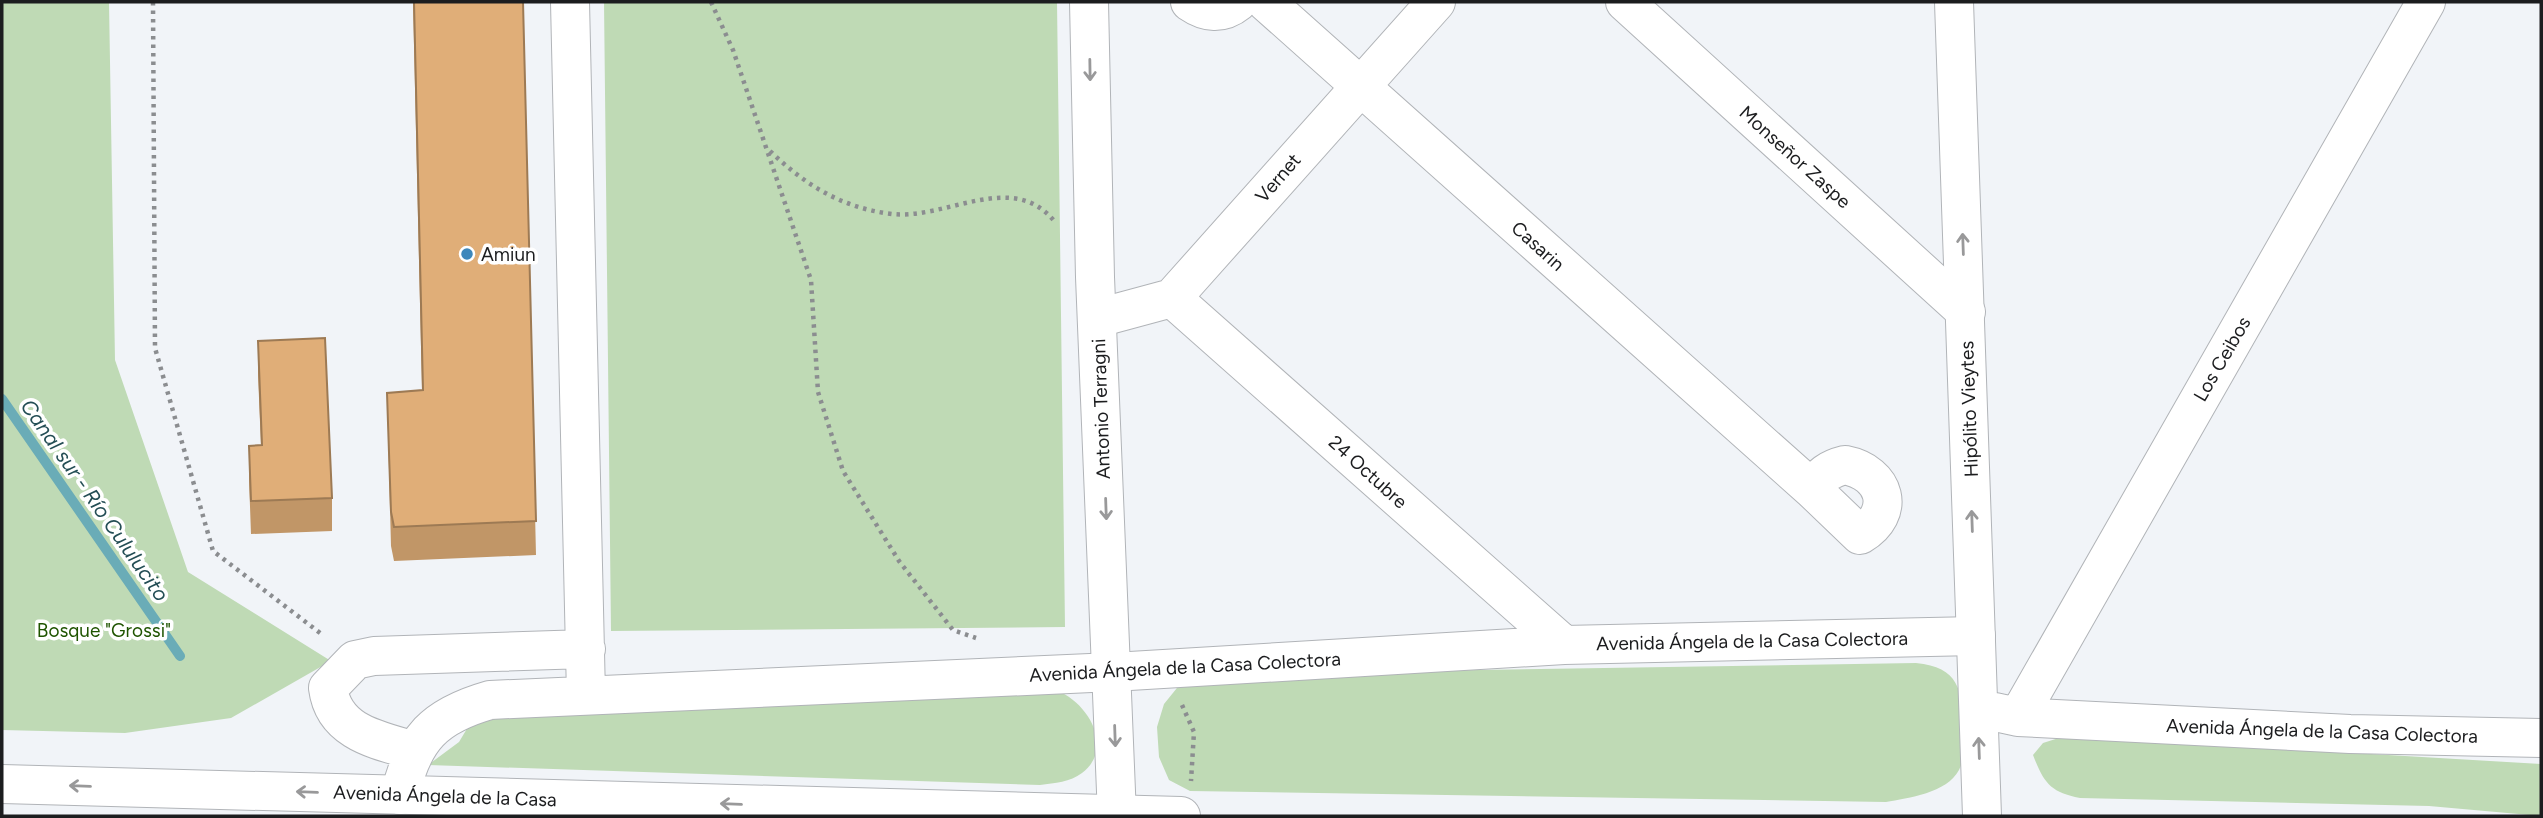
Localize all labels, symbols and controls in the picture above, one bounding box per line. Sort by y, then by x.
one-way arrow [1083,58,1097,81]
street label: Monseñor Zaspe [1735,101,1855,213]
street label: Vernet [1251,149,1305,207]
street label: Casarin [1507,216,1569,276]
one-way arrow [1957,233,1970,256]
place label: Amiun [481,243,536,266]
marker: Amiun [459,246,475,262]
street label: Los Ceibos [2189,312,2256,405]
street label: Antonio Terragni [1087,338,1115,480]
street label: Hipólito Vieytes [1955,340,1983,478]
water label: Canal sur - Río Cululucito [16,394,174,606]
street label: 24 Octubre [1324,431,1412,513]
one-way arrow [1099,497,1112,520]
one-way arrow [1966,509,1979,532]
park label: Bosque "Grossi" [37,619,171,642]
street label: Avenida Ángela de la Casa Colectora [1596,627,1908,655]
street label: Avenida Ángela de la Casa Colectora [1029,647,1341,687]
street label: Avenida Ángela de la Casa Colectora [2166,714,2478,748]
one-way arrow [1108,724,1121,747]
one-way arrow [1973,737,1986,760]
one-way arrow [69,779,92,793]
street label: Avenida Ángela de la Casa [333,781,557,811]
one-way arrow [296,786,319,799]
one-way arrow [720,797,743,810]

